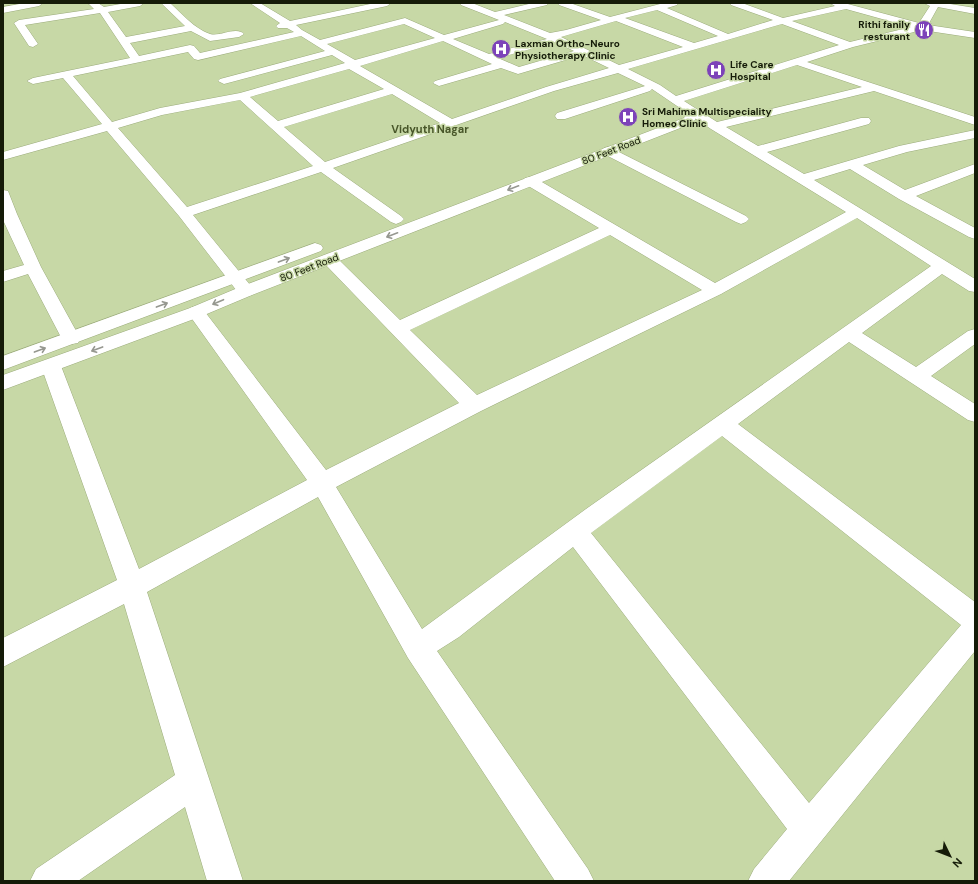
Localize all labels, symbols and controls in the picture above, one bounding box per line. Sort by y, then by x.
place label: Rithi fanily resturant [858,18,910,43]
restaurant icon: Rithi fanily resturant [913,19,935,41]
place label: Laxman Ortho-Neuro Physiotherapy Clinic [515,37,620,62]
hospital icon: Laxman Ortho-Neuro Physiotherapy Clinic [490,38,512,60]
place label: Life Care Hospital [730,58,773,83]
hospital icon: Life Care Hospital [705,59,727,81]
place label: Sri Mahima Multispeciality Homeo Clinic [642,105,772,130]
hospital icon: Sri Mahima Multispeciality Homeo Clinic [617,106,639,128]
district label: Vidyuth Nagar [391,122,469,136]
street label: 80 Feet Road [580,133,642,168]
one-way arrow [507,184,519,192]
one-way arrow [386,231,398,239]
street label: 80 Feet Road [278,250,340,285]
one-way arrow [277,256,289,264]
one-way arrow [213,299,225,307]
one-way arrow [155,301,168,308]
one-way arrow [91,345,103,353]
one-way arrow [33,346,46,353]
north arrow [930,836,970,876]
text: N [949,855,965,871]

